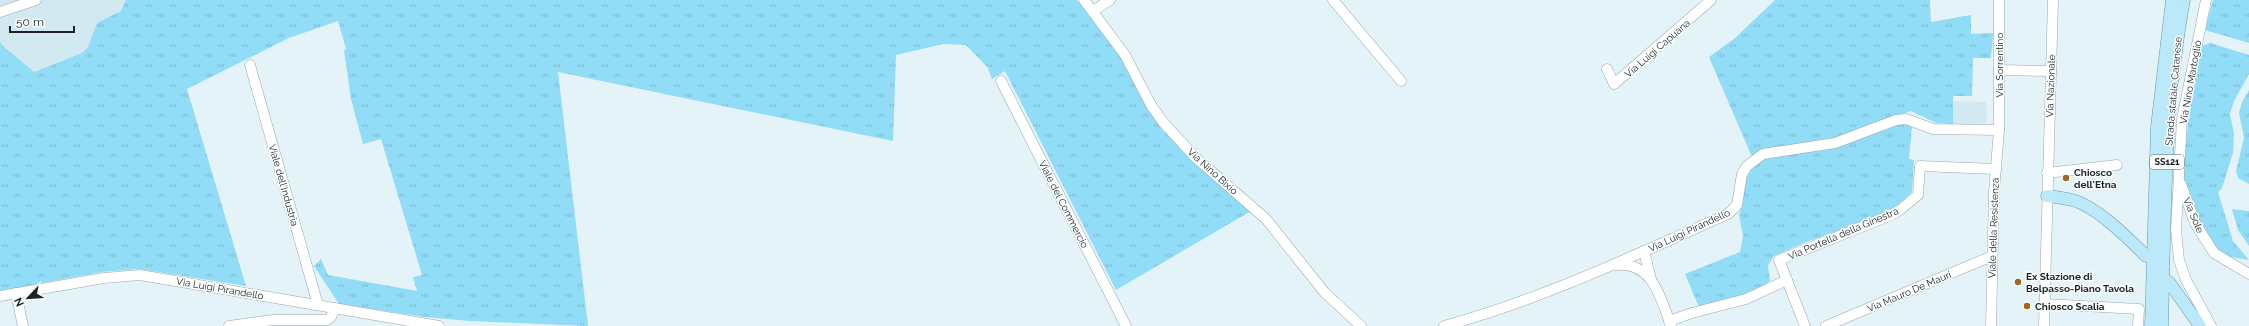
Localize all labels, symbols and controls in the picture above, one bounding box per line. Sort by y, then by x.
scale bar [10,8,74,34]
text: 50 m [16,15,44,29]
street label: Via Luigi Capuana [1622,17,1692,80]
street label: Via Sorrentino [1994,33,2005,97]
street label: Strada statale Catanese [2163,36,2184,146]
street label: Via Nino Martoglio [2178,39,2203,125]
street label: Via Nazionale [2044,54,2057,118]
street label: Viale dell'Industria [267,143,300,227]
street label: Via Nino Bixio [1185,146,1240,197]
road number: SS121 [2150,155,2184,169]
street label: Viale del Commercio [1037,159,1090,250]
place label: Chiosco dell'Etna [2074,167,2117,190]
marker: Chiosco dell'Etna [2061,173,2071,183]
street label: Viale della Resistenza [1986,178,2001,278]
street label: Via Sole [2181,196,2206,235]
street label: Via Portella della Ginestra [1786,205,1900,262]
street label: Via Luigi Pirandello [1647,207,1732,254]
street label: Via Mauro De Mauri [1865,269,1953,314]
place label: Ex Stazione di Belpasso-Piano Tavola [2026,271,2134,294]
street label: Via Luigi Pirandello [175,275,264,302]
marker: Ex Stazione di Belpasso-Piano Tavola [2013,277,2023,287]
north arrow [8,278,48,318]
text: N [12,295,27,309]
marker: Chiosco Scalia [2022,301,2032,311]
place label: Chiosco Scalia [2035,301,2105,312]

